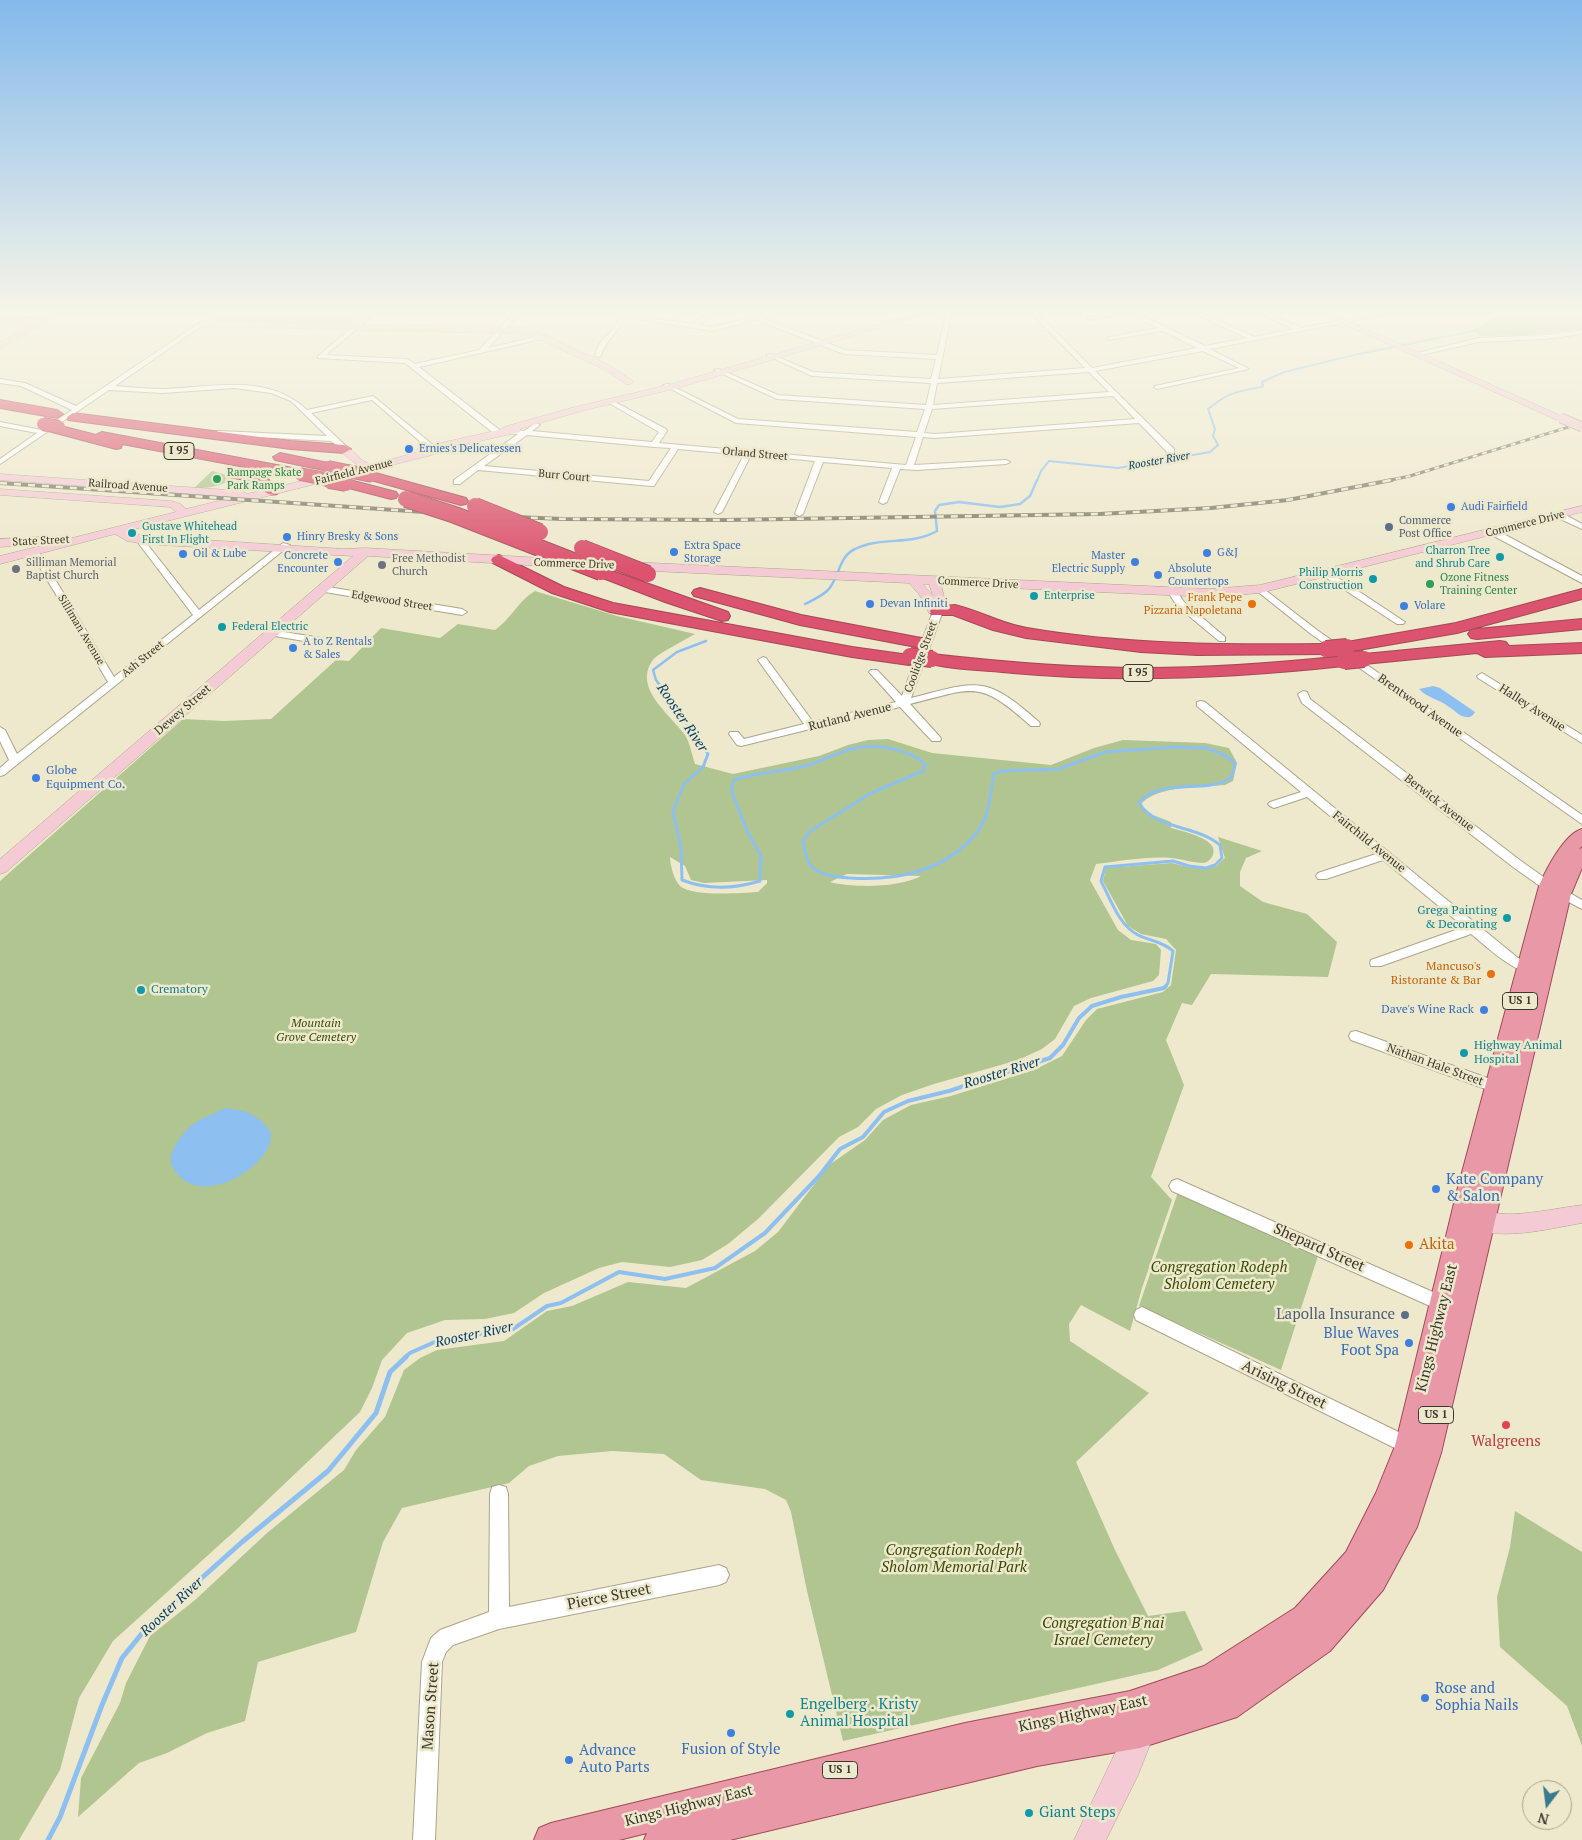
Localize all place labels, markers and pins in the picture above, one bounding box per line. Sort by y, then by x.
place label: Ernies's Delicatessen [419,442,521,456]
marker: Ernies's Delicatessen [403,443,415,455]
place label: Rampage Skate Park Ramps [227,466,302,492]
marker: Rampage Skate Park Ramps [211,473,223,485]
place label: Audi Fairfield [1461,500,1528,514]
marker: Audi Fairfield [1445,501,1457,513]
place label: Commerce Post Office [1399,514,1452,540]
place label: Gustave Whitehead First In Flight [142,520,237,546]
marker: Commerce Post Office [1383,521,1395,533]
marker: Gustave Whitehead First In Flight [126,527,138,539]
place label: Hinry Bresky & Sons [297,530,398,544]
marker: Hinry Bresky & Sons [281,531,293,543]
place label: Extra Space Storage [684,539,741,565]
place label: Charron Tree and Shrub Care [1415,544,1490,570]
marker: Extra Space Storage [668,546,680,558]
place label: G&J [1217,546,1238,560]
place label: Oil & Lube [193,547,247,561]
marker: G&J [1201,547,1213,559]
marker: Oil & Lube [177,548,189,560]
place label: Concrete Encounter [277,549,328,575]
place label: Master Electric Supply [1052,549,1125,575]
marker: Charron Tree and Shrub Care [1494,551,1506,563]
place label: Free Methodist Church [392,552,466,578]
place label: Silliman Memorial Baptist Church [26,556,116,582]
marker: Concrete Encounter [332,556,344,568]
marker: Master Electric Supply [1129,556,1141,568]
marker: Free Methodist Church [376,559,388,571]
place label: Absolute Countertops [1168,562,1229,588]
marker: Silliman Memorial Baptist Church [10,563,22,575]
place label: Philip Morris Construction [1299,566,1363,592]
marker: Absolute Countertops [1152,569,1164,581]
place label: Ozone Fitness Training Center [1440,571,1517,597]
marker: Philip Morris Construction [1367,573,1379,585]
marker: Ozone Fitness Training Center [1424,578,1436,590]
place label: Enterprise [1044,589,1095,603]
marker: Enterprise [1028,590,1040,602]
place label: Frank Pepe Pizzaria Napoletana [1144,591,1242,617]
place label: Devan Infiniti [880,597,948,611]
marker: Devan Infiniti [864,598,876,610]
marker: Frank Pepe Pizzaria Napoletana [1246,598,1258,610]
place label: Volare [1414,599,1445,613]
marker: Volare [1398,600,1410,612]
place label: Federal Electric [232,620,308,634]
marker: Federal Electric [216,621,228,633]
place label: A to Z Rentals & Sales [303,635,372,661]
marker: A to Z Rentals & Sales [287,642,299,654]
place label: Globe Equipment Co. [46,764,125,792]
marker: Globe Equipment Co. [30,772,42,784]
place label: Grega Painting & Decorating [1417,904,1497,932]
marker: Grega Painting & Decorating [1501,912,1513,924]
place label: Mancuso's Ristorante & Bar [1391,960,1481,988]
marker: Mancuso's Ristorante & Bar [1485,968,1497,980]
place label: Crematory [151,983,208,997]
marker: Crematory [135,984,147,996]
place label: Dave's Wine Rack [1381,1003,1474,1017]
marker: Dave's Wine Rack [1478,1004,1490,1016]
place label: Highway Animal Hospital [1474,1039,1562,1067]
marker: Highway Animal Hospital [1458,1047,1470,1059]
place label: Kate Company & Salon [1446,1171,1543,1206]
marker: Kate Company & Salon [1430,1183,1442,1195]
place label: Akita [1419,1236,1455,1254]
marker: Akita [1403,1239,1415,1251]
place label: Lapolla Insurance [1276,1306,1395,1324]
marker: Lapolla Insurance [1399,1309,1411,1321]
place label: Blue Waves Foot Spa [1323,1325,1399,1360]
marker: Blue Waves Foot Spa [1403,1337,1415,1349]
marker: Walgreens [1500,1419,1512,1431]
place label: Walgreens [1471,1433,1541,1451]
place label: Rose and Sophia Nails [1435,1680,1518,1715]
marker: Rose and Sophia Nails [1419,1692,1431,1704]
place label: Engelberg . Kristy Animal Hospital [800,1696,918,1731]
marker: Engelberg . Kristy Animal Hospital [784,1708,796,1720]
marker: Fusion of Style [725,1727,737,1739]
place label: Fusion of Style [682,1741,780,1759]
place label: Advance Auto Parts [579,1742,650,1777]
marker: Advance Auto Parts [563,1754,575,1766]
place label: Giant Steps [1039,1804,1116,1822]
marker: Giant Steps [1023,1807,1035,1819]

